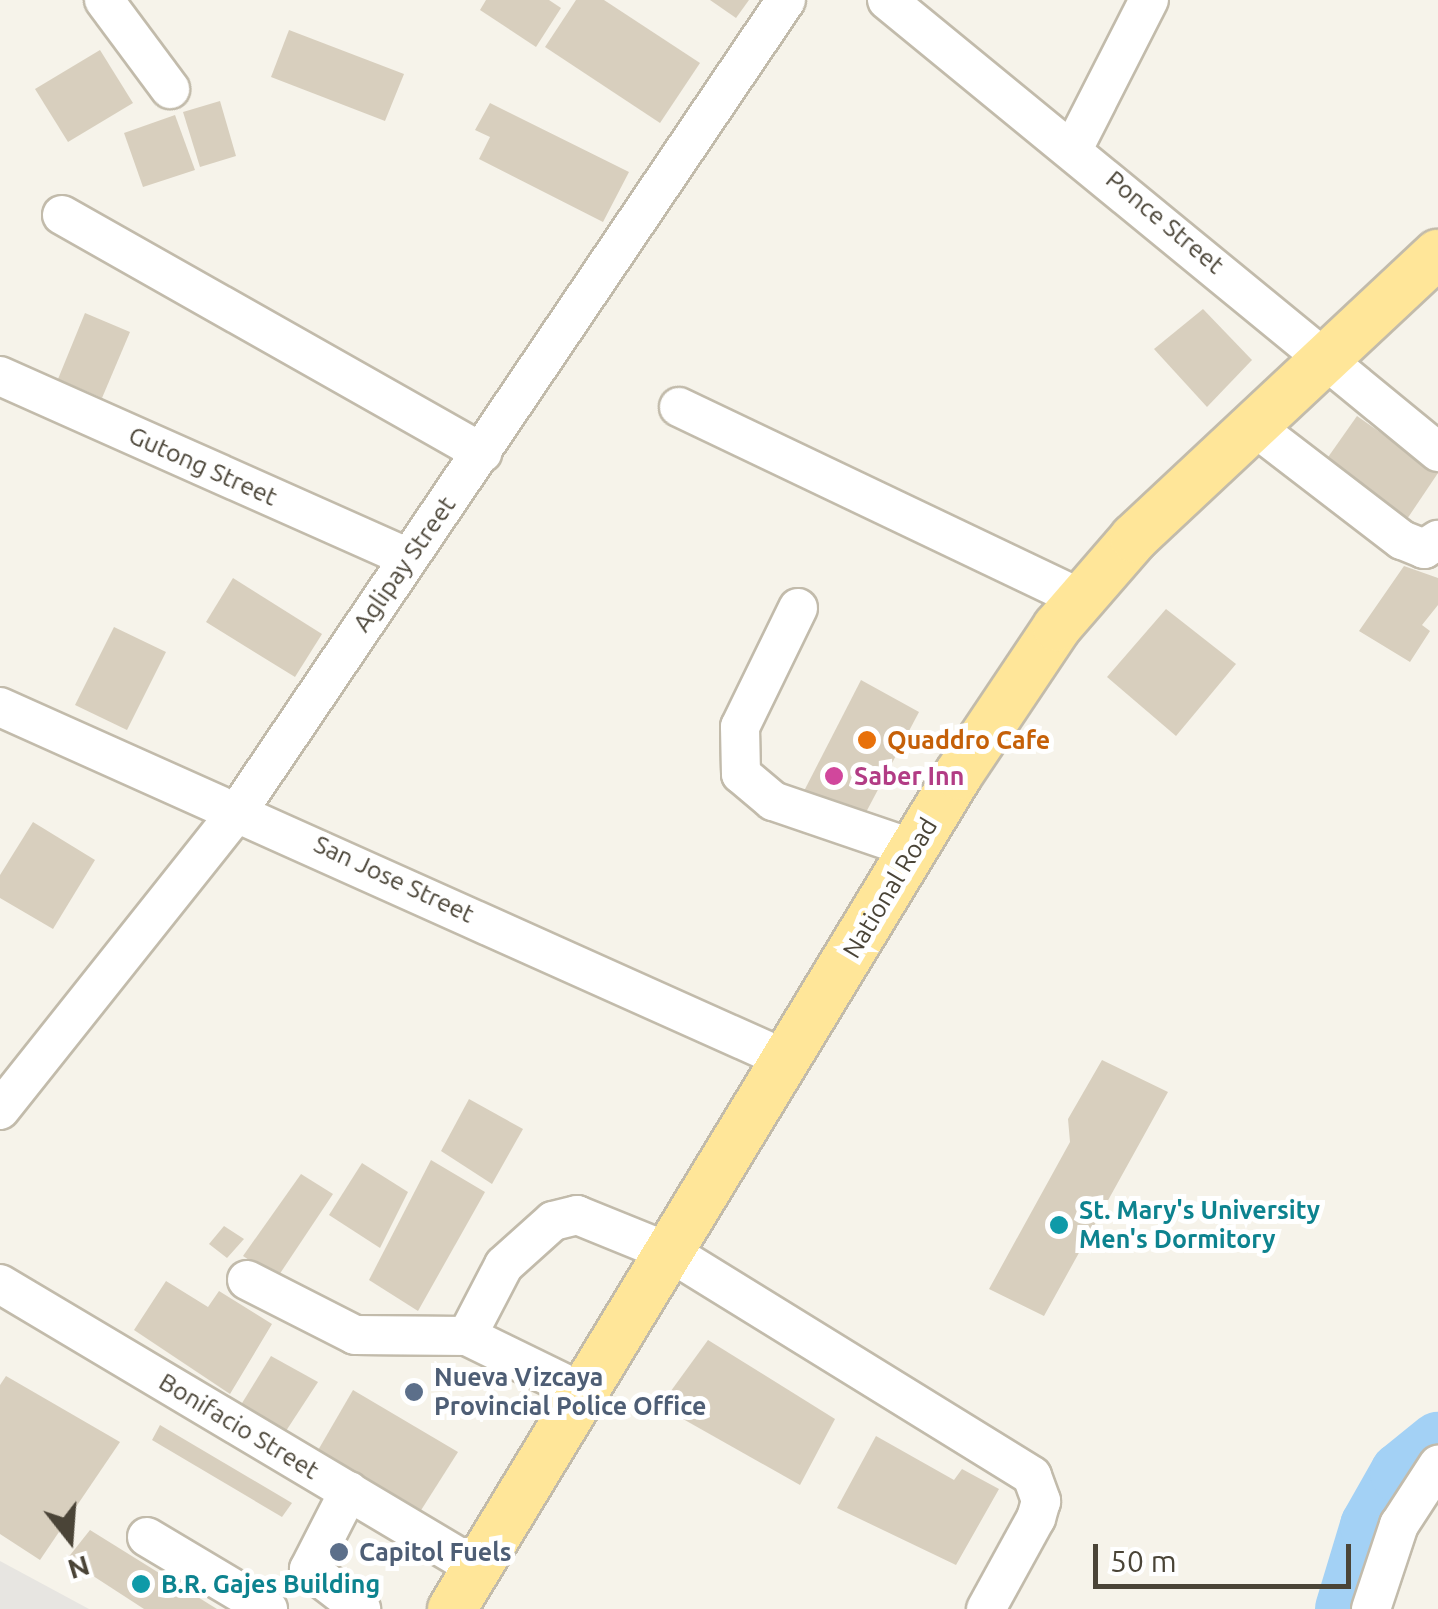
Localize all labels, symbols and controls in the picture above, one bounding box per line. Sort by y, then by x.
street label: Ponce Street [1100,164,1230,280]
street label: Gutong Street [124,420,282,512]
street label: Aglipay Street [346,491,462,637]
place label: Quaddro Cafe [887,725,1050,755]
marker: Quaddro Cafe [856,729,878,751]
place label: Saber Inn [854,761,964,791]
marker: Saber Inn [823,765,845,787]
street label: National Road [836,812,944,964]
street label: San Jose Street [309,829,479,929]
place label: St. Mary's University Men's Dormitory [1079,1196,1320,1255]
marker: St. Mary's University Men's Dormitory [1048,1214,1070,1236]
place label: Nueva Vizcaya Provincial Police Office [434,1363,706,1422]
street label: Bonifacio Street [154,1367,324,1485]
marker: Nueva Vizcaya Provincial Police Office [403,1381,425,1403]
north arrow [20,1489,120,1589]
scale bar [1098,1524,1356,1586]
place label: Capitol Fuels [359,1537,512,1567]
marker: Capitol Fuels [328,1541,350,1563]
text: 50 m [1110,1544,1177,1578]
text: N [64,1550,93,1586]
place label: B.R. Gajes Building [161,1569,380,1599]
marker: B.R. Gajes Building [130,1573,152,1595]

